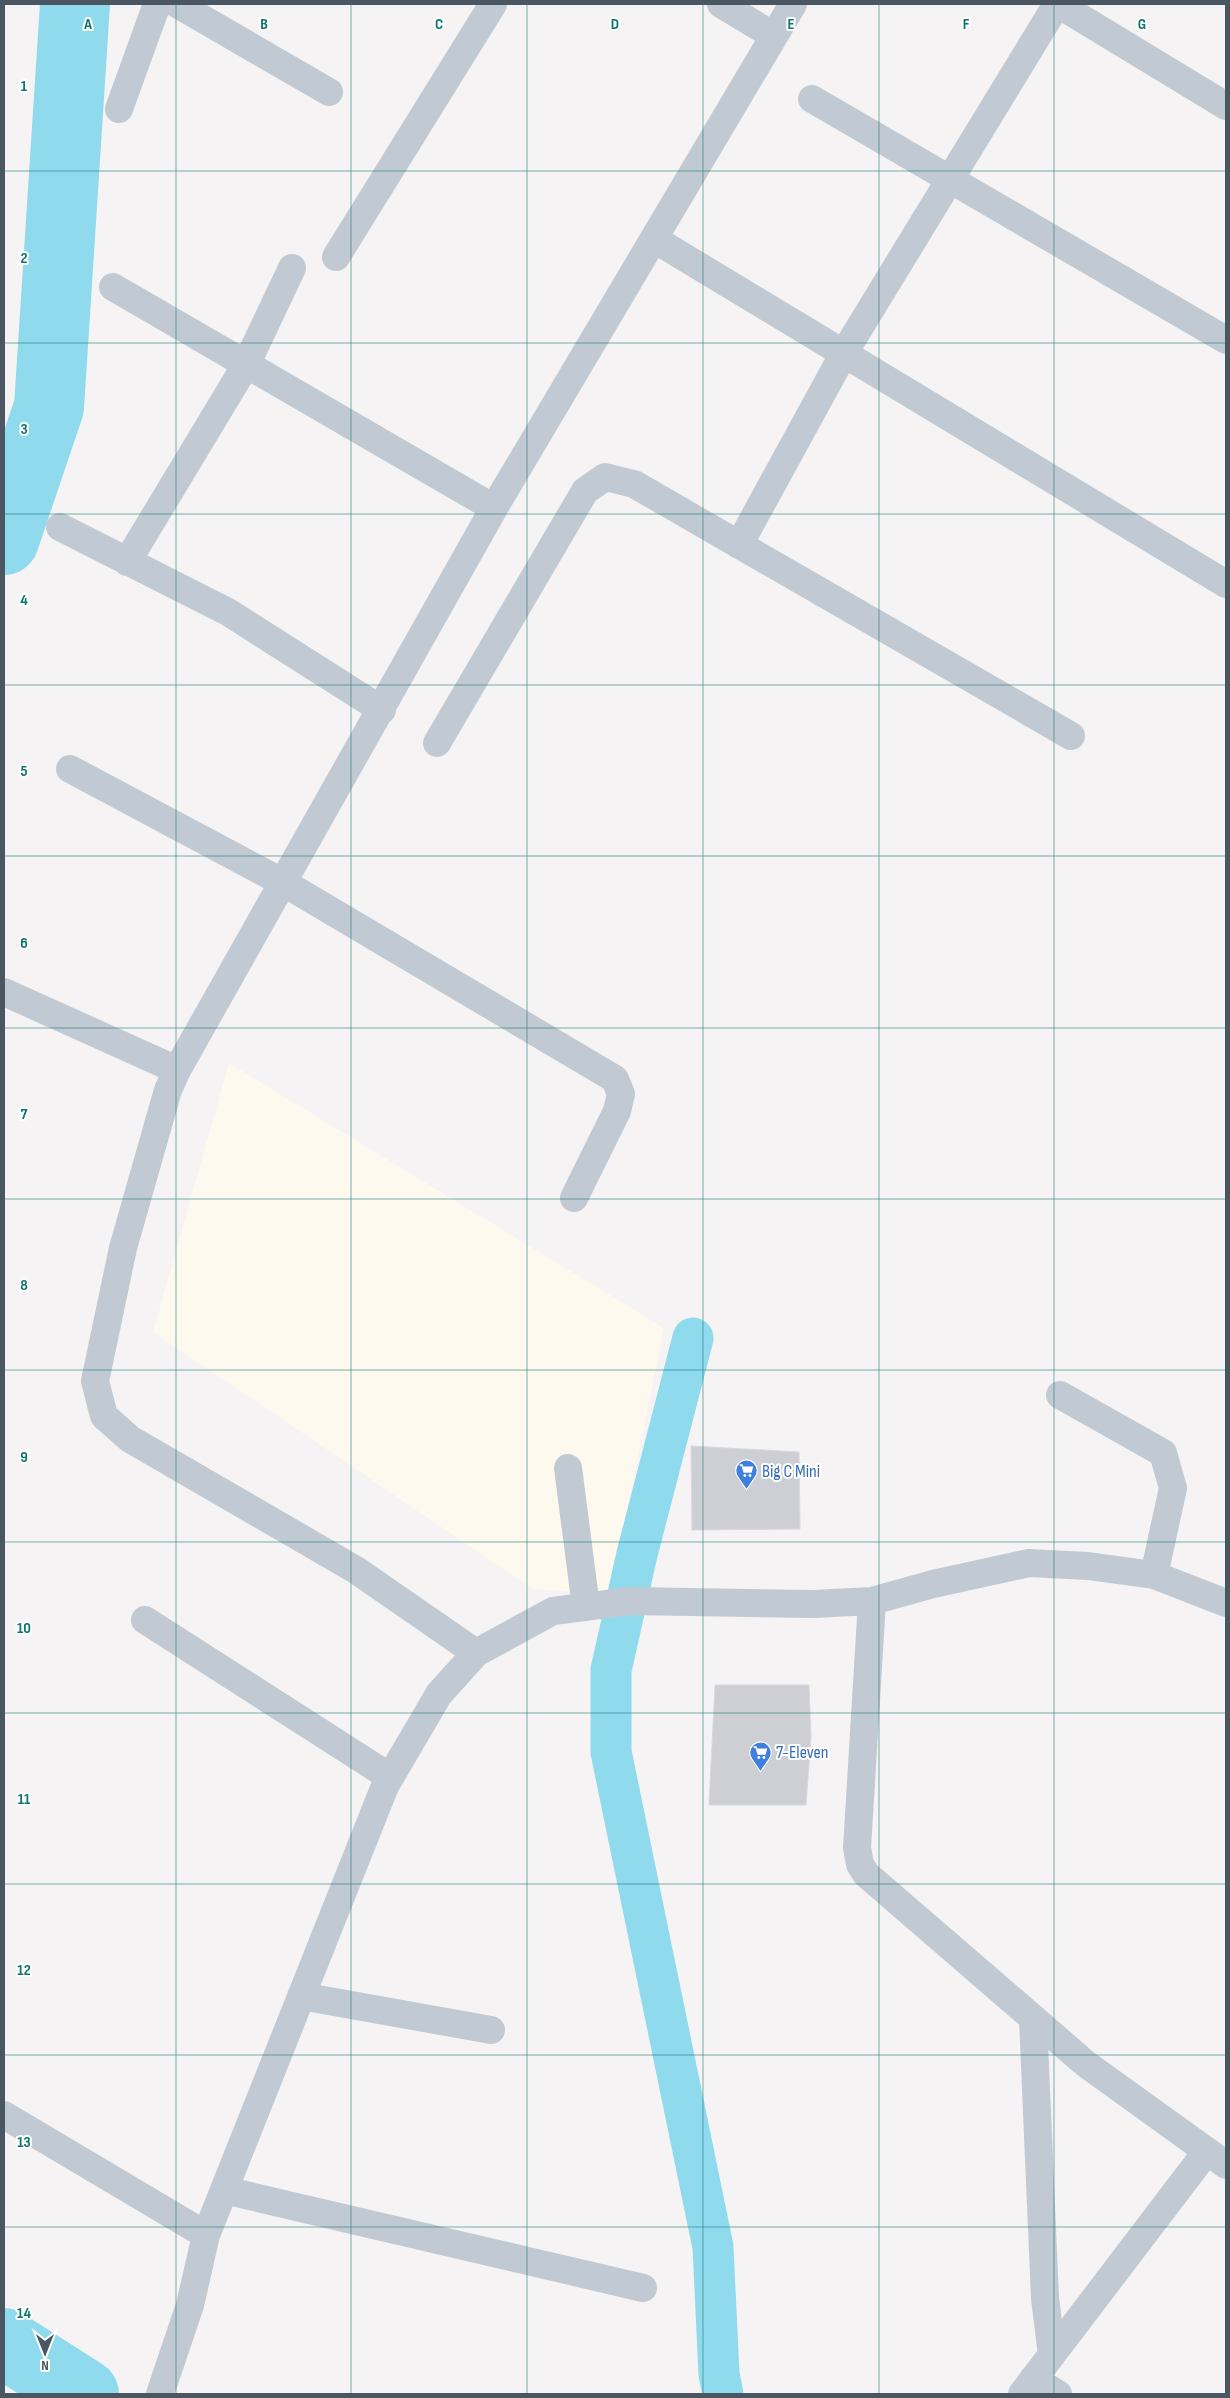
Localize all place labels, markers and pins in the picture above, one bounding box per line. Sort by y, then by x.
supermarket icon: Big C Mini [734,1459,758,1490]
place label: Big C Mini [762,1461,820,1482]
supermarket icon: 7-Eleven [748,1740,772,1771]
place label: 7-Eleven [776,1742,829,1763]

